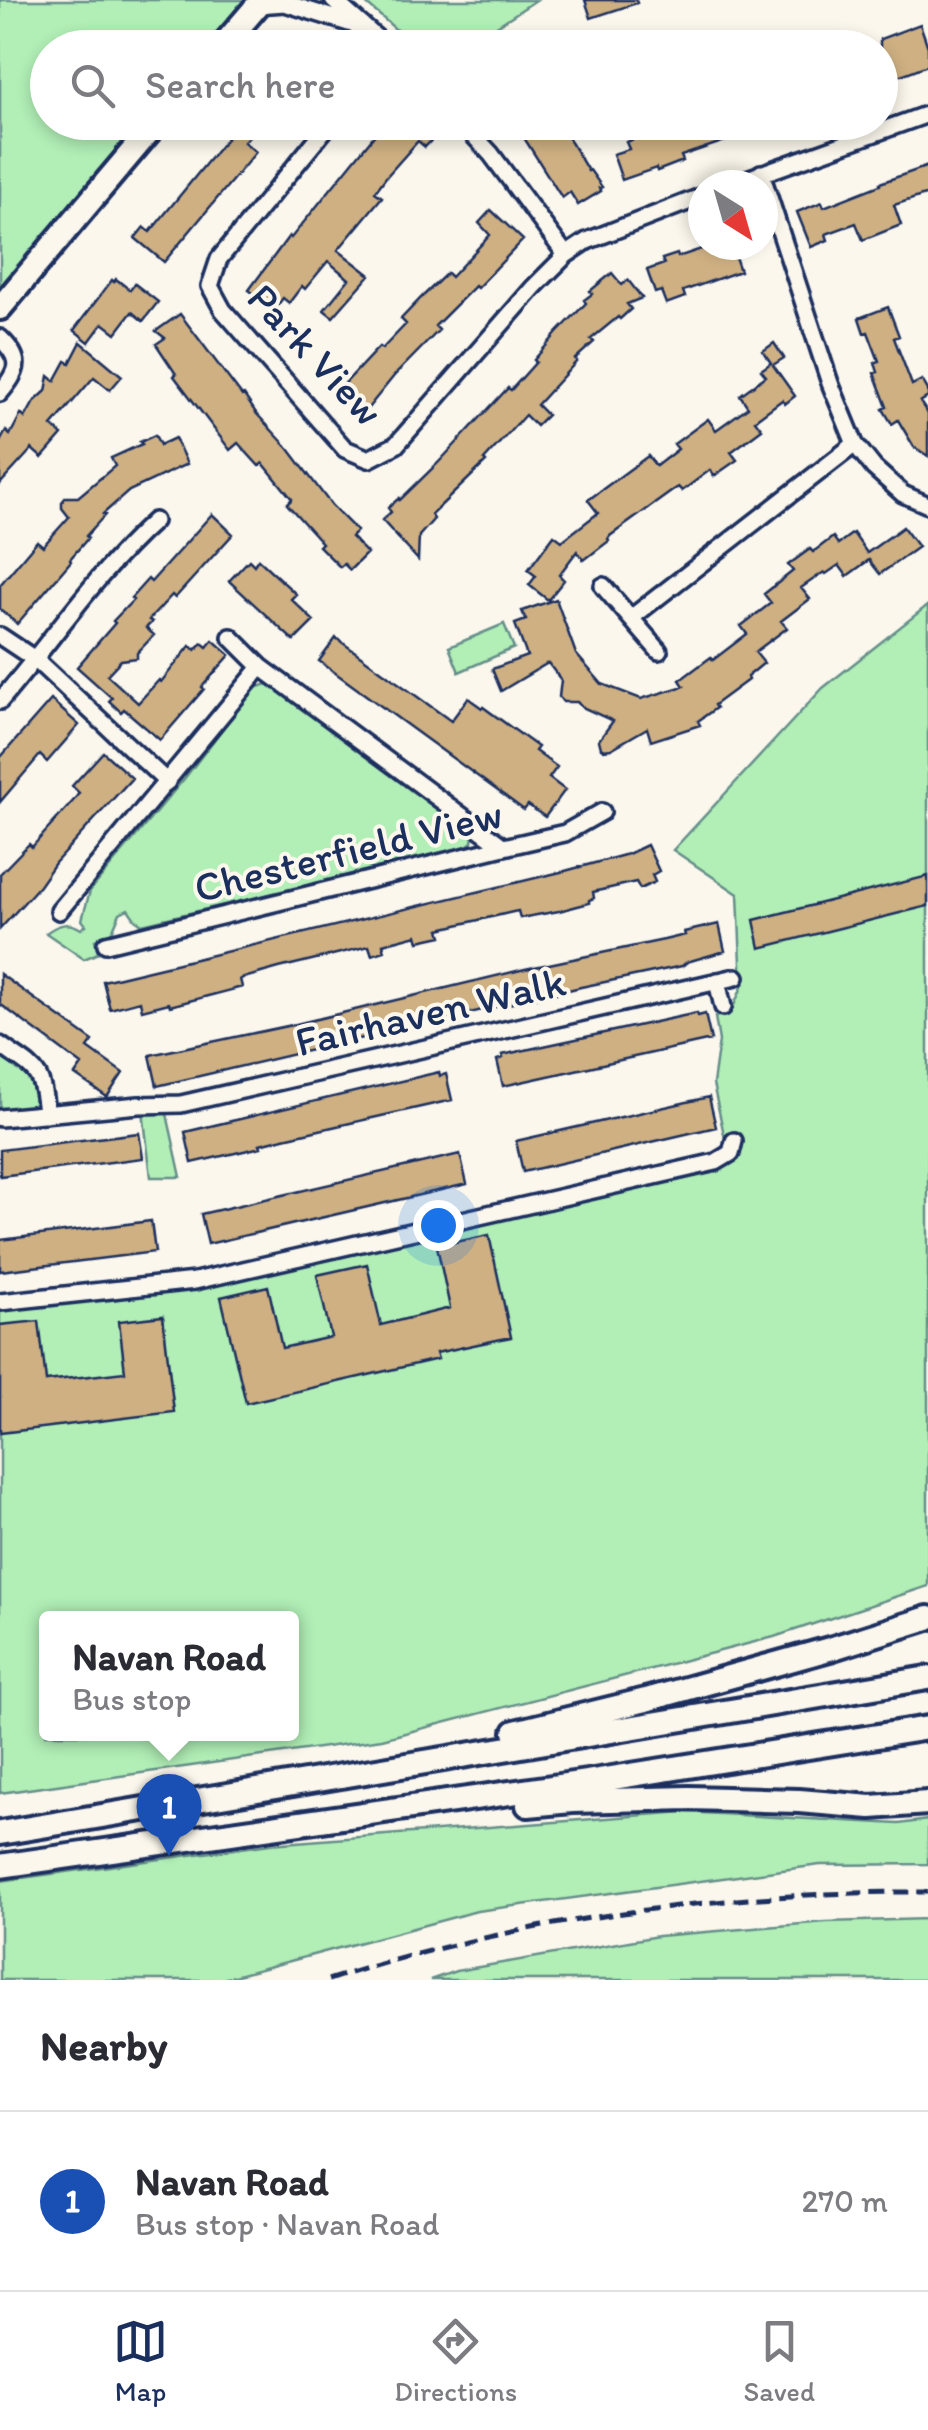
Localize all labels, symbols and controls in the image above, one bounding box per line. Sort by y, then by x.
search box [30,30,898,140]
icon: search [65,58,120,113]
text: Search here [145,62,336,108]
north arrow [688,170,778,260]
street label: Park View [237,272,394,436]
street label: Chesterfield View [189,788,508,913]
street label: Fairhaven Walk [290,956,570,1067]
your location [413,1200,464,1251]
popup [39,1611,299,1741]
text: Navan Road [72,1634,266,1680]
text: Bus stop [72,1680,191,1718]
pin: 1 [136,1774,202,1856]
text: Nearby [40,2020,167,2071]
text: Navan Road [135,2159,329,2205]
text: 1 [65,2182,80,2220]
text: 270 m [801,2182,888,2220]
text: Bus stop · Navan Road [135,2205,439,2243]
tab: Map [113,2314,168,2408]
tab: Directions [394,2314,517,2408]
tab: Saved [743,2314,815,2408]

